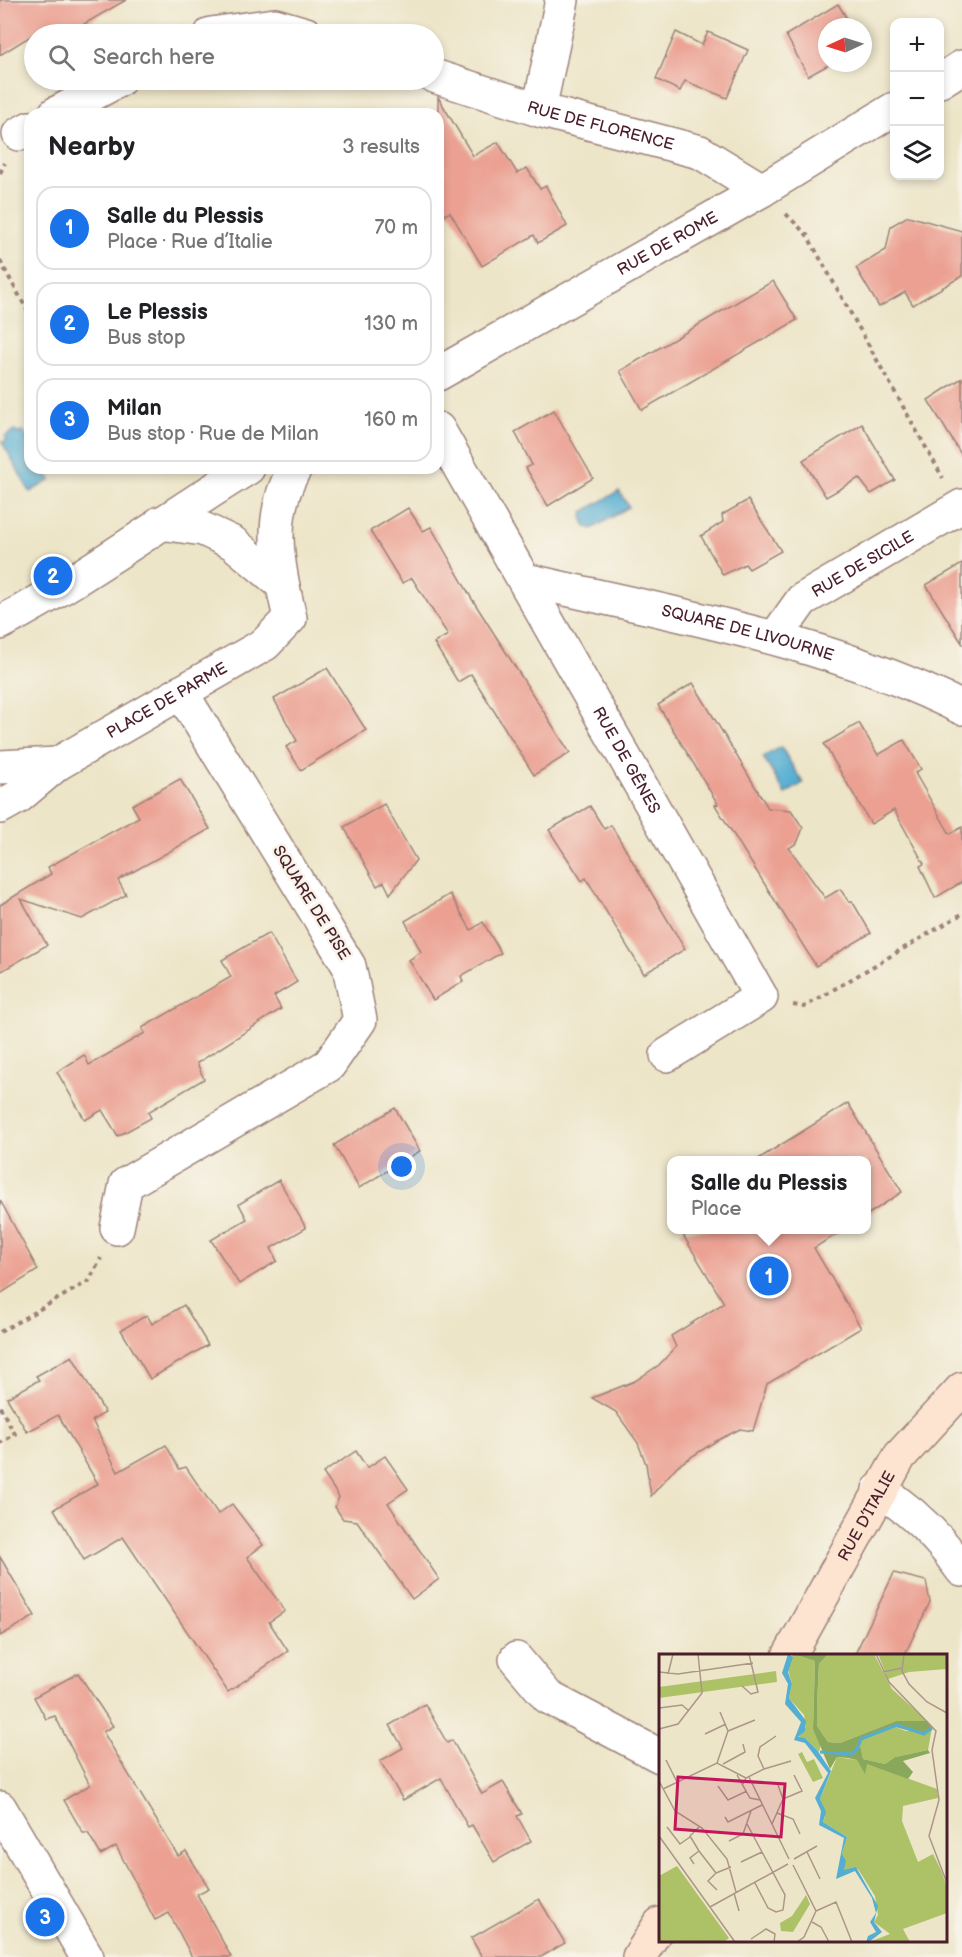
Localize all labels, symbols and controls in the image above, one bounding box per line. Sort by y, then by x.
north arrow [818,18,872,72]
map controls [890,18,944,180]
button: + [890,18,944,72]
search box [24,24,444,90]
icon: search [45,41,78,74]
text: Search here [93,44,215,71]
button: − [890,72,944,126]
street label: RUE DE FLORENCE [525,97,676,154]
button: layers [890,126,944,180]
text: Nearby [48,132,135,163]
text: 3 results [342,135,420,159]
text: Salle du Plessis [107,203,264,230]
street label: RUE DE ROME [614,208,721,280]
text: 1 [65,216,74,240]
text: 70 m [374,216,418,240]
text: Place · Rue d’Italie [107,230,273,254]
text: Le Plessis [107,299,208,326]
text: 2 [64,312,75,336]
text: 130 m [364,312,418,336]
text: Bus stop [107,326,186,350]
text: Milan [107,395,162,422]
text: 3 [64,408,75,432]
text: 160 m [364,408,418,432]
text: Bus stop · Rue de Milan [107,422,319,446]
street label: RUE DE SICILE [808,527,917,602]
pin: 2 [34,554,72,598]
street label: SQUARE DE LIVOURNE [660,601,836,665]
street label: PLACE DE PARME [103,658,231,743]
street label: RUE DE GÊNES [589,704,664,817]
street label: SQUARE DE PISE [268,842,354,964]
your location [387,1152,416,1181]
popup [667,1156,871,1234]
text: Salle du Plessis [691,1170,847,1197]
text: Place [691,1197,741,1221]
pin: 1 [750,1254,788,1298]
street label: RUE D’ITALIE [834,1468,899,1564]
inset map [659,1654,947,1942]
pin: 3 [26,1894,64,1940]

